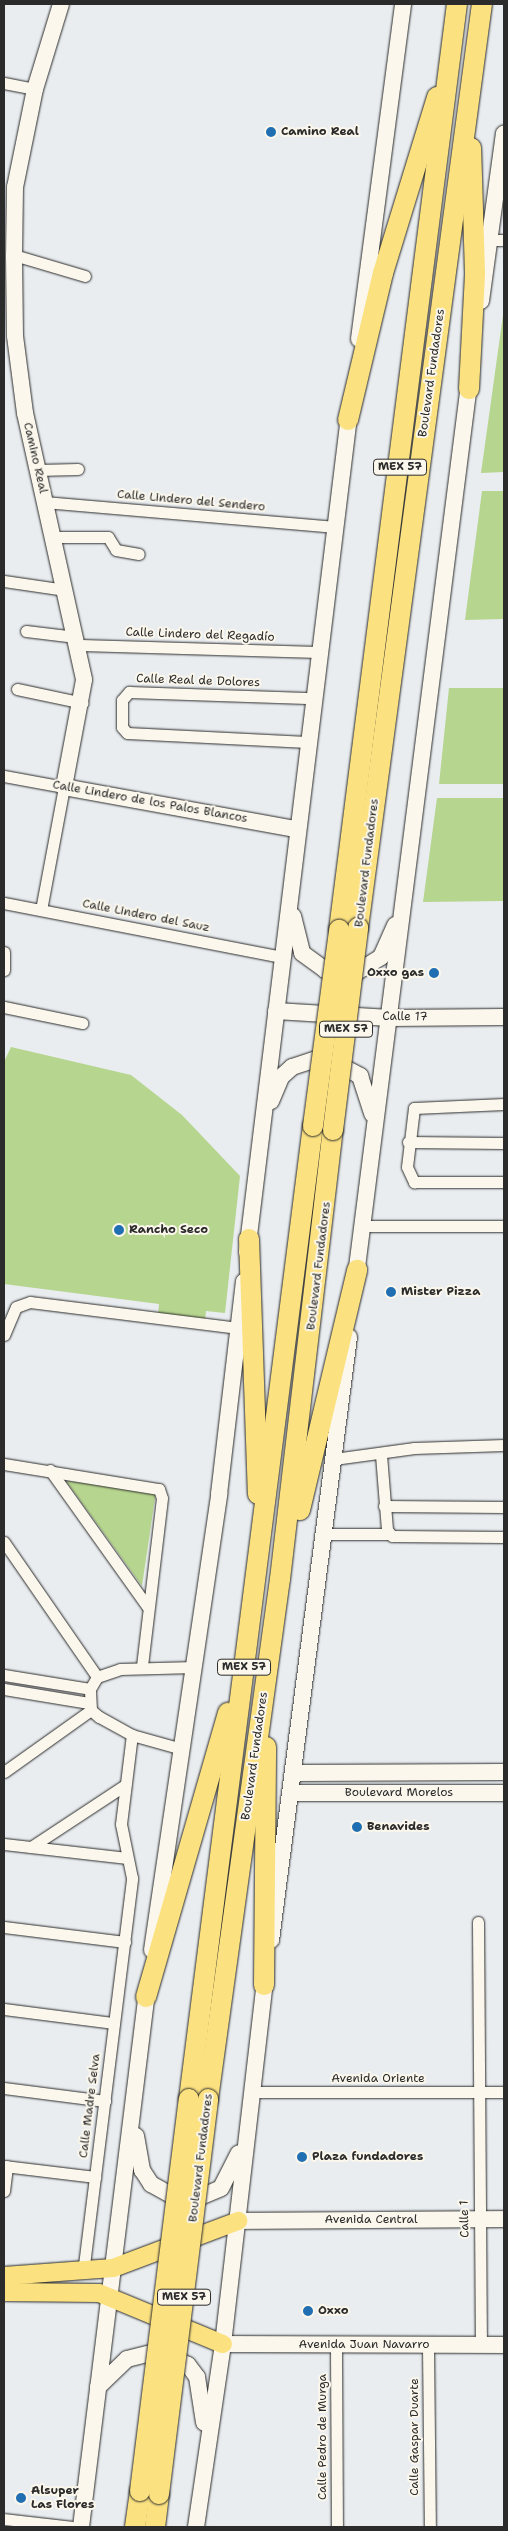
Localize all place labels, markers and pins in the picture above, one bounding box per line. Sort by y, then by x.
place label: Camino Real [281,125,359,139]
marker: Camino Real [265,126,277,138]
place label: Oxxo gas [367,966,424,980]
marker: Oxxo gas [428,967,440,979]
place label: Rancho Seco [129,1223,208,1237]
marker: Rancho Seco [113,1224,125,1236]
place label: Mister Pizza [401,1285,480,1299]
marker: Mister Pizza [385,1286,397,1298]
place label: Benavides [367,1820,430,1834]
marker: Benavides [351,1821,363,1833]
place label: Plaza fundadores [312,2150,423,2164]
marker: Plaza fundadores [296,2151,308,2163]
place label: Oxxo [318,2304,348,2318]
marker: Oxxo [302,2305,314,2317]
place label: Alsuper Las Flores [31,2484,94,2512]
marker: Alsuper Las Flores [15,2492,27,2504]

